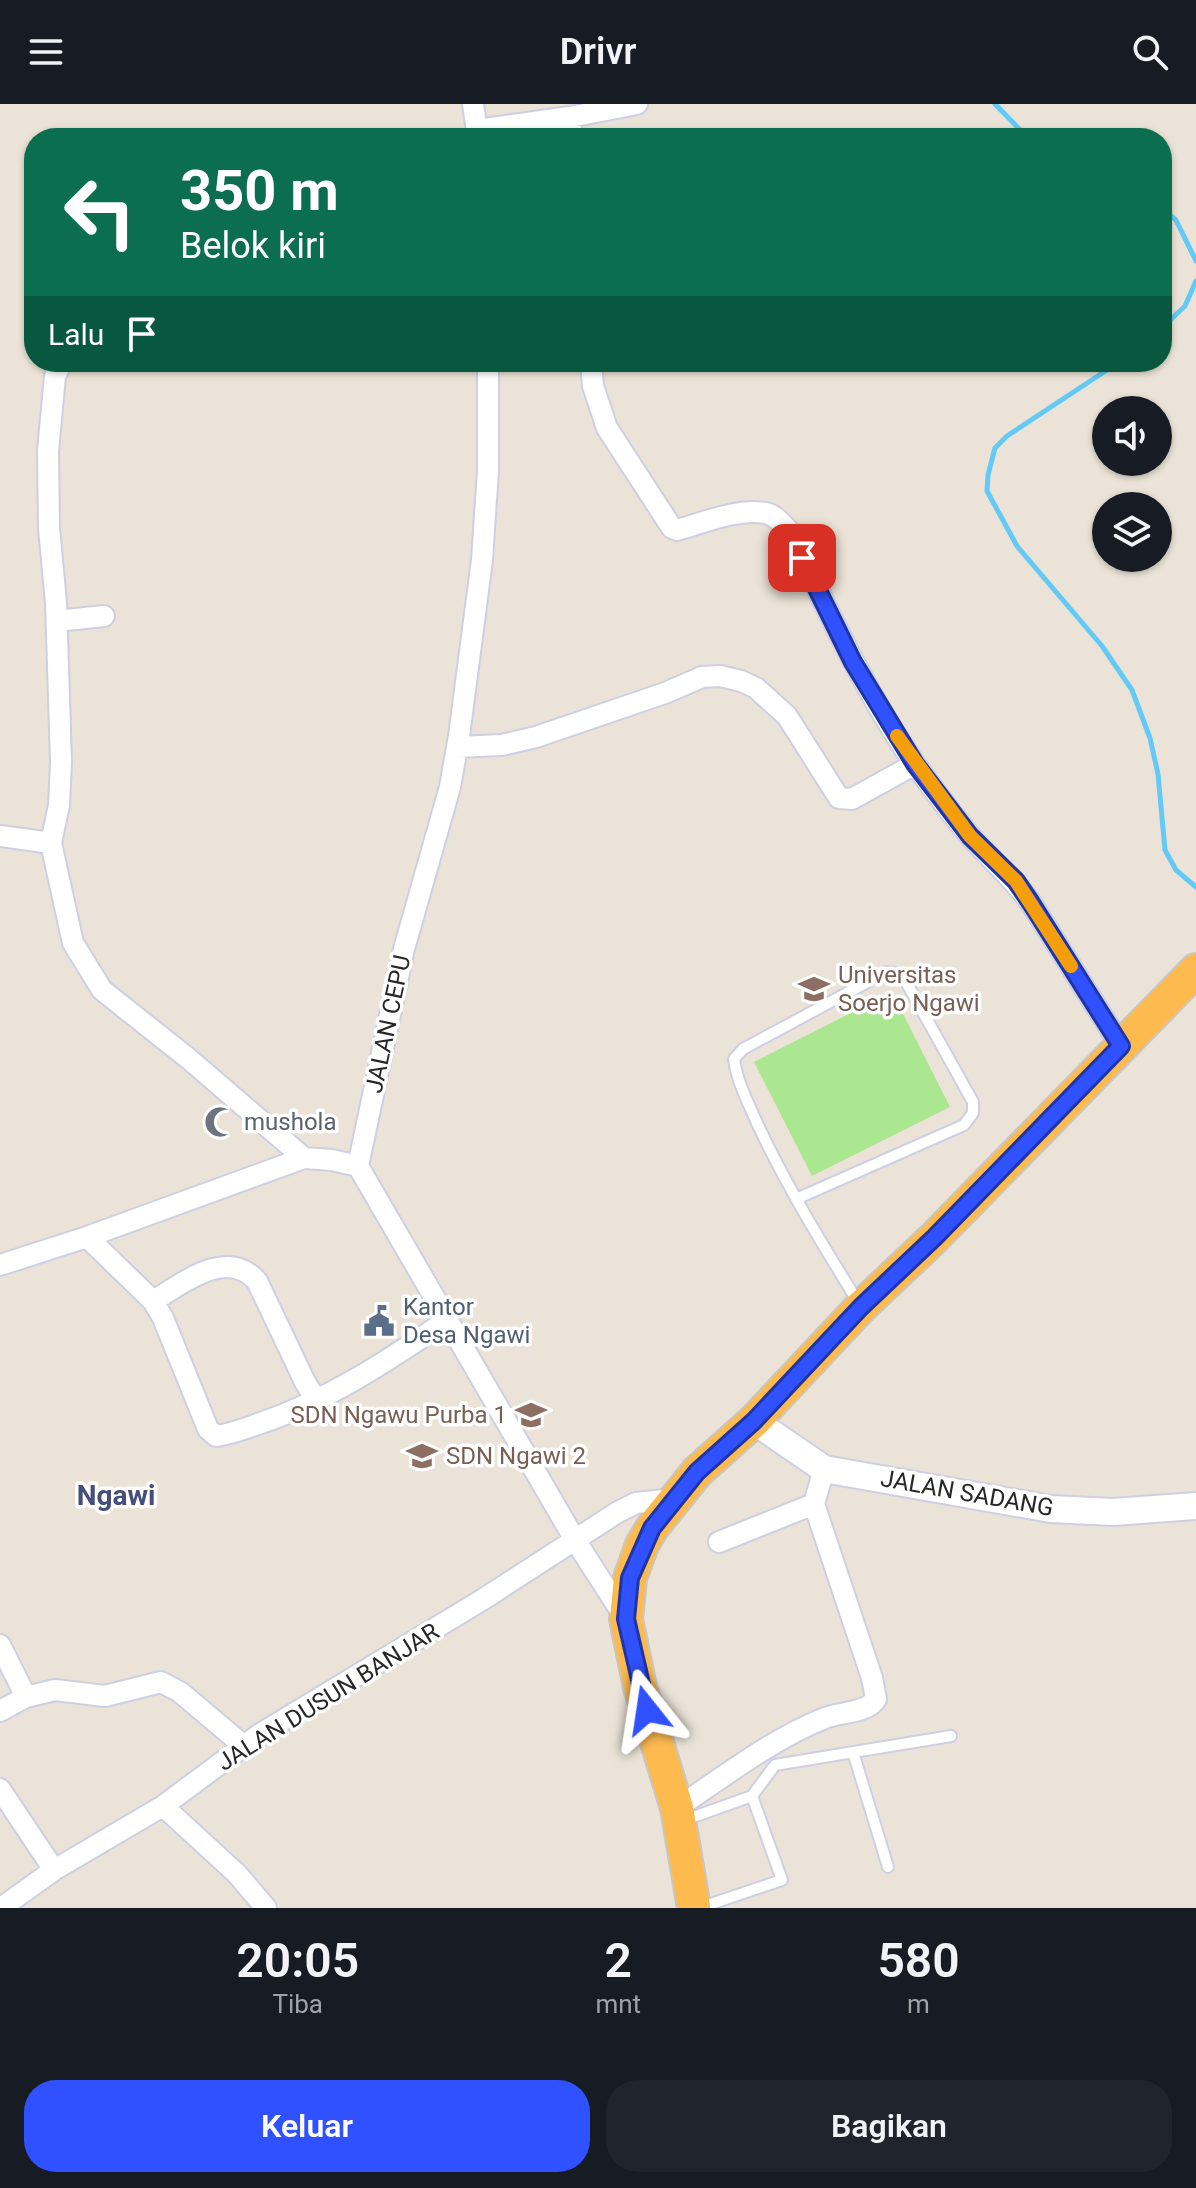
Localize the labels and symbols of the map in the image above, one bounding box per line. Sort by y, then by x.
pin [768,524,836,592]
street label: JALAN CEPU [360,952,416,1096]
place label: Universitas Soerjo Ngawi [838,961,980,1017]
school or university icon: Universitas Soerjo Ngawi [797,972,831,1006]
mosque icon: mushola [203,1105,237,1139]
place label: mushola [244,1108,336,1136]
place label: Kantor Desa Ngawi [403,1293,530,1349]
public building icon: Kantor Desa Ngawi [362,1304,396,1338]
school or university icon: SDN Ngawu Purba 1 [514,1398,548,1432]
place label: SDN Ngawu Purba 1 [291,1401,507,1429]
school or university icon: SDN Ngawi 2 [405,1439,439,1473]
place label: SDN Ngawi 2 [446,1442,586,1470]
street label: JALAN SADANG [878,1464,1056,1522]
district label: Ngawi [77,1479,155,1512]
street label: JALAN DUSUN BANJAR [212,1617,444,1777]
position arrow [605,1668,689,1752]

